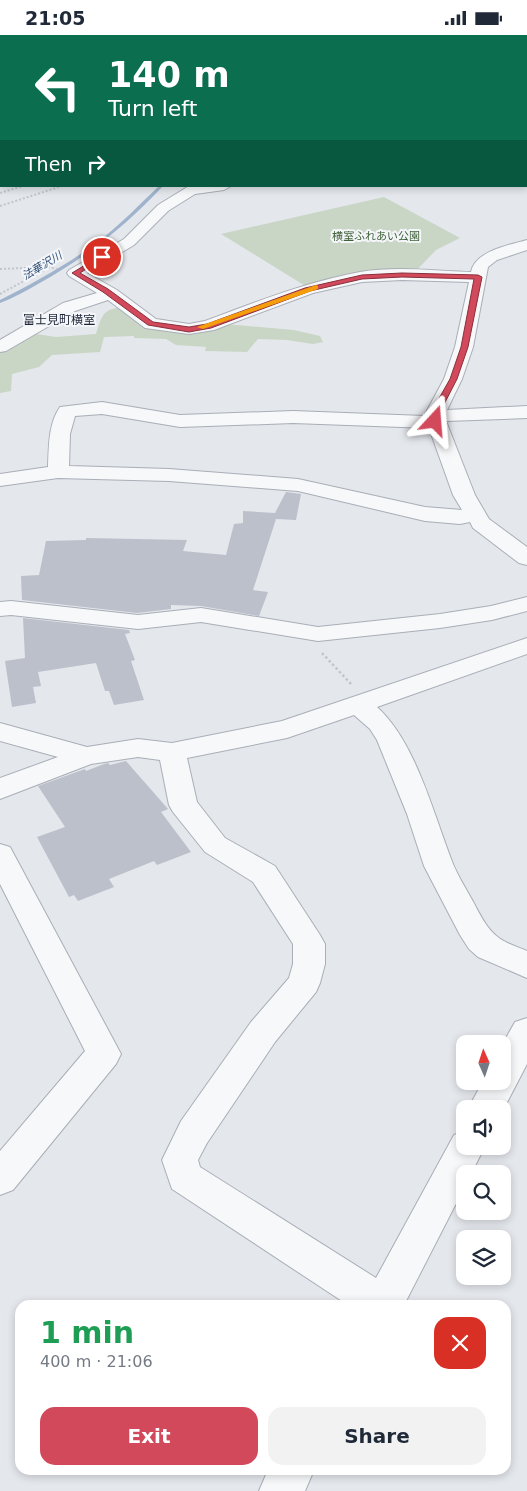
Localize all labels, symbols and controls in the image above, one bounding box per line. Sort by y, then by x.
text: 21:05 [25,7,85,29]
icon: left [25,55,90,120]
text: 140 m [108,55,230,95]
text: Turn left [108,96,197,121]
icon: right [82,150,110,178]
text: Then [25,153,72,175]
park label: 横室ふれあい公園 [332,230,420,243]
pin [81,236,123,278]
icon: arrive [88,243,116,271]
water label: 法華沢川 [20,249,65,283]
district label: 富士見町横室 [23,313,95,327]
position arrow [408,394,460,446]
north arrow [456,1035,511,1090]
map controls [456,1035,511,1285]
button: sound [456,1100,511,1155]
button: search [456,1165,511,1220]
button: layers [456,1230,511,1285]
text: 1 min [40,1315,134,1350]
button: close [434,1317,486,1369]
text: 400 m · 21:06 [40,1352,153,1371]
button: Exit [40,1407,258,1465]
button: Share [268,1407,486,1465]

